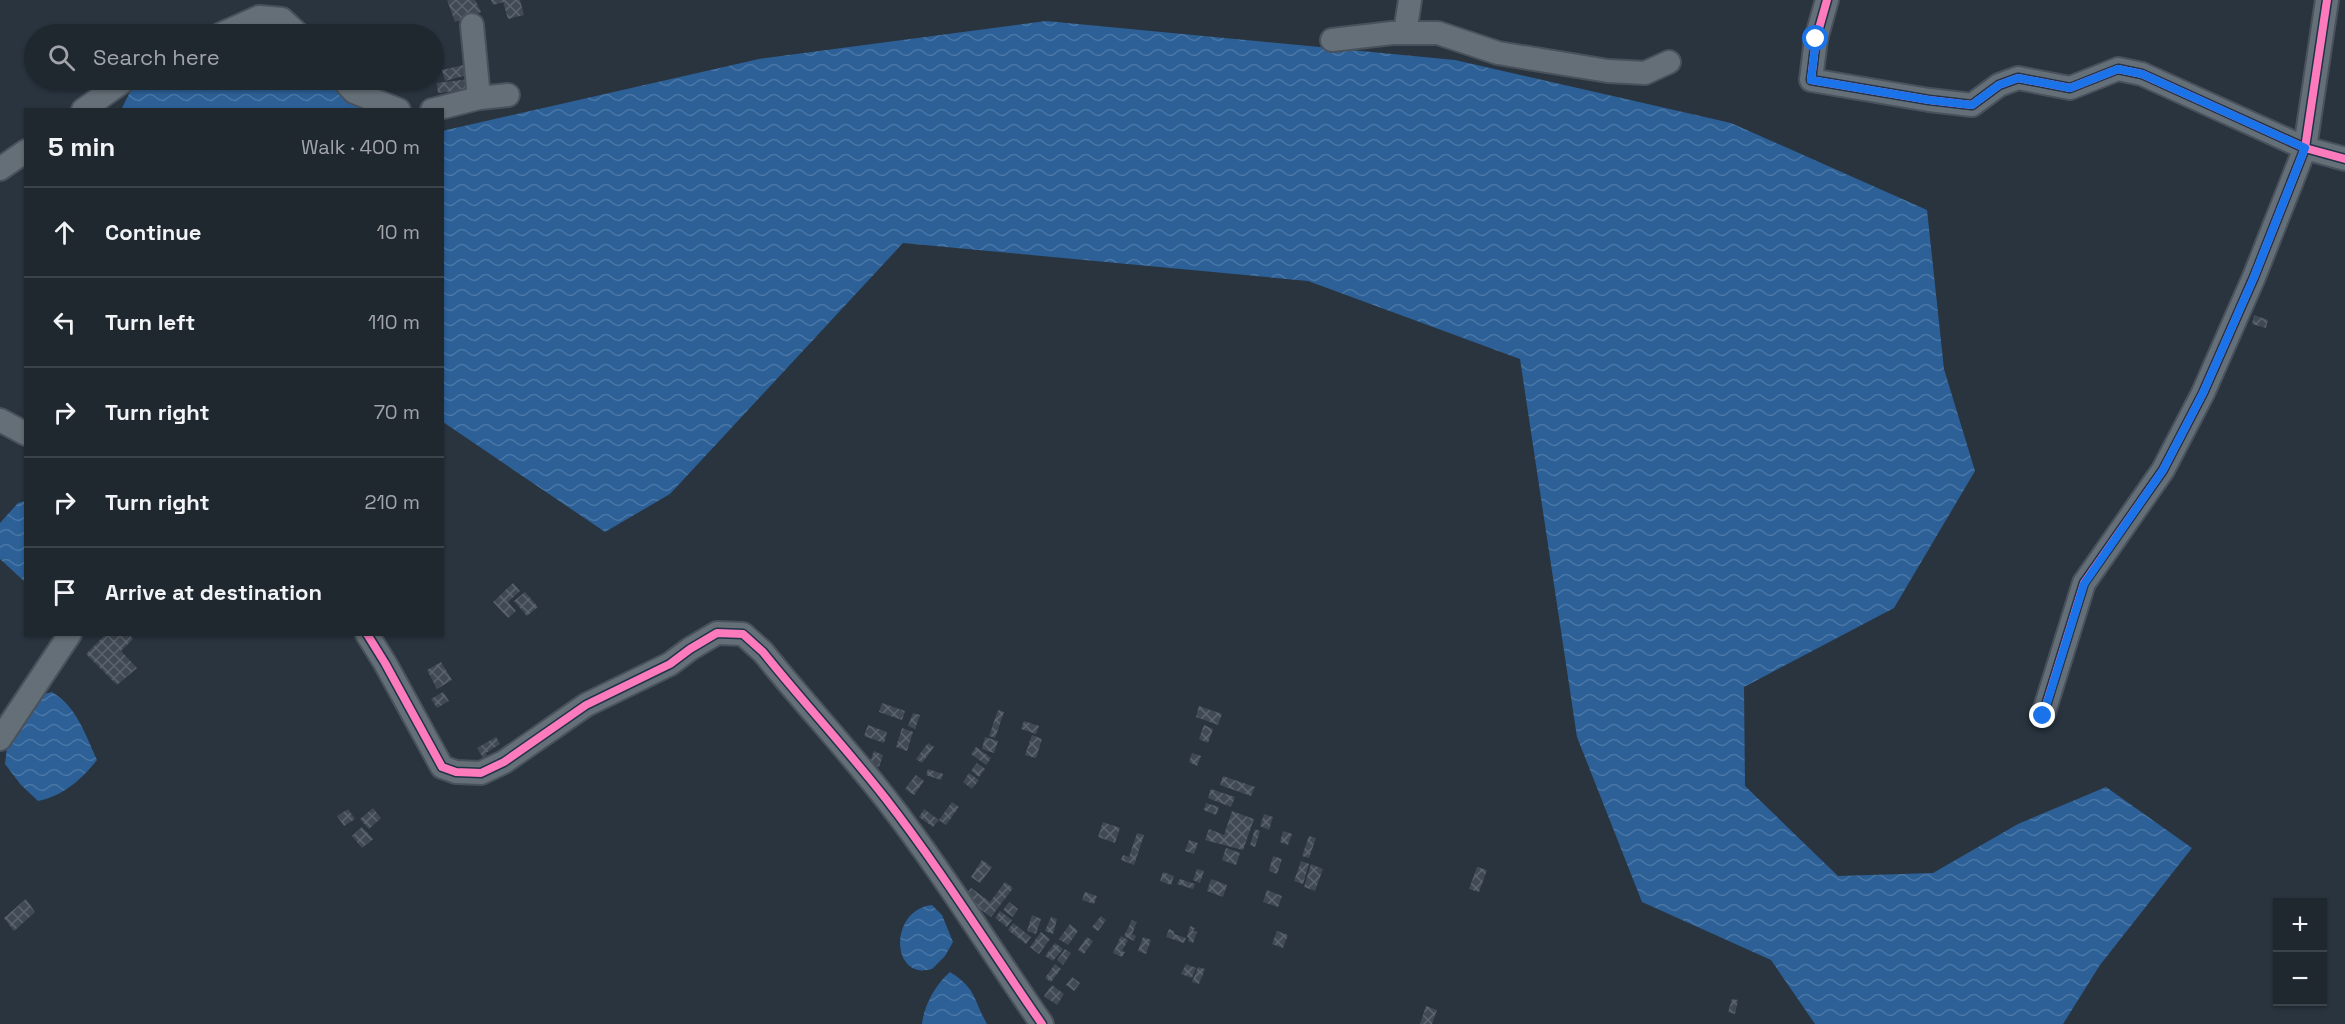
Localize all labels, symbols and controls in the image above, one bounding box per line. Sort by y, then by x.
search box [24,24,444,90]
route start [1802,25,1828,51]
icon: search [45,41,78,74]
text: Search here [93,43,220,71]
text: 5 min [48,130,115,164]
text: Walk · 400 m [301,134,420,160]
icon: ahead [48,216,81,249]
text: Continue [105,218,201,246]
text: 10 m [376,219,420,245]
icon: left [48,306,81,339]
text: Turn left [105,308,195,336]
text: 110 m [368,309,420,335]
icon: right [48,396,81,429]
text: Turn right [105,398,210,426]
text: 70 m [374,399,420,425]
icon: right [48,486,81,519]
text: Turn right [105,488,210,516]
text: 210 m [364,489,420,515]
icon: arrive [48,576,81,609]
text: Arrive at destination [105,578,322,606]
route end [2029,702,2055,728]
map controls [2273,898,2327,1006]
button: + [2273,898,2327,952]
button: − [2273,952,2327,1006]

